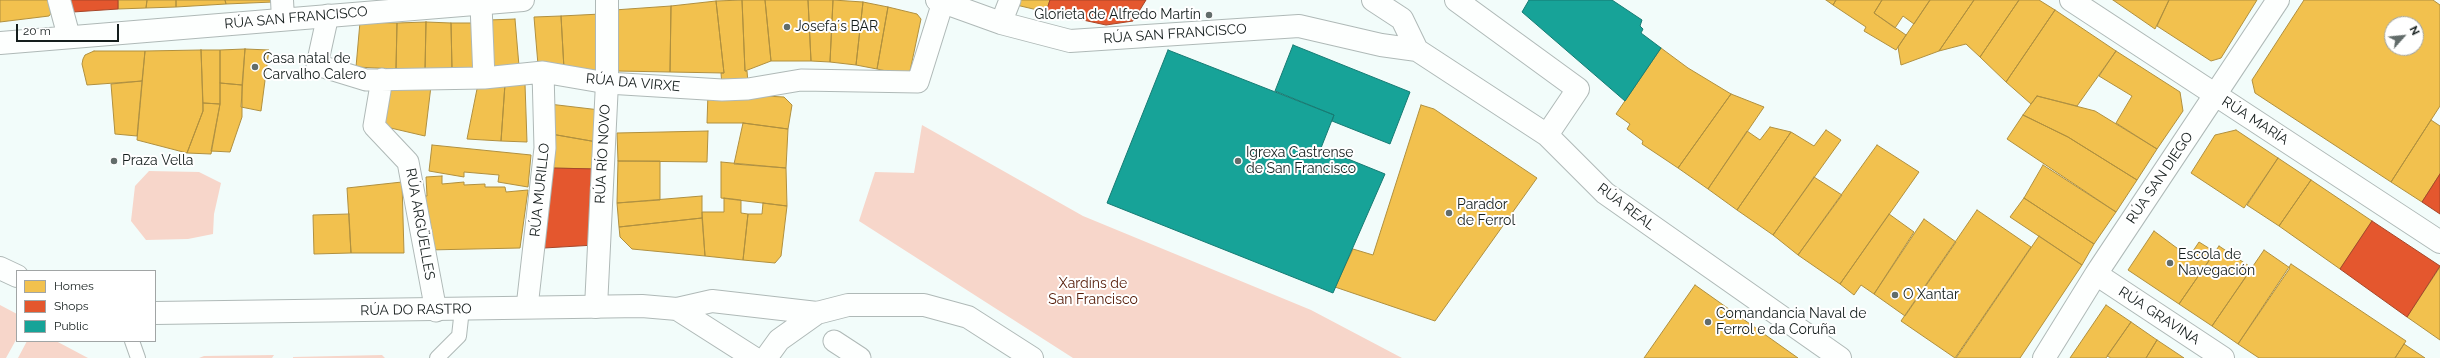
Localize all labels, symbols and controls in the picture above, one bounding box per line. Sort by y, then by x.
street label: RÚA SAN FRANCISCO [224,3,368,33]
place label: Glorieta de Alfredo Martín [1034,7,1201,23]
marker: Glorieta de Alfredo Martín [1204,10,1214,20]
scale bar [18,16,121,42]
north arrow [2384,16,2424,56]
place label: Josefa´s BAR [795,19,878,35]
street label: RÚA SAN FRANCISCO [1103,21,1247,47]
marker: Josefa´s BAR [782,22,792,32]
text: 20 m [23,24,51,38]
text: N [2407,24,2422,37]
place label: Casa natal de Carvalho Calero [263,51,366,84]
marker: Casa natal de Carvalho Calero [250,62,260,72]
street label: RÚA DA VIRXE [585,71,681,95]
street label: RÚA MARÍA [2218,93,2292,149]
street label: RÚA RÍO NOVO [592,104,614,204]
street label: RÚA SAN DIEGO [2123,129,2197,227]
street label: RÚA MURILLO [527,142,553,238]
place label: Igrexa Castrense de San Francisco [1246,145,1356,178]
place label: Praza Vella [122,153,193,169]
marker: Praza Vella [109,156,119,166]
marker: Igrexa Castrense de San Francisco [1233,156,1243,166]
street label: RÚA ARGÜELLES [402,167,438,281]
street label: RÚA REAL [1594,180,1658,234]
place label: Parador de Ferrol [1457,197,1515,230]
marker: Parador de Ferrol [1444,208,1454,218]
place label: Escola de Navegación [2178,247,2255,280]
marker: Escola de Navegación [2165,258,2175,268]
legend [16,270,156,342]
park label: Xardíns de San Francisco [1048,276,1138,308]
text: Homes [54,279,94,293]
street label: RÚA GRAVINA [2115,284,2203,348]
place label: O Xantar [1903,287,1959,303]
marker: O Xantar [1890,290,1900,300]
text: Shops [54,299,89,313]
street label: RÚA DO RASTRO [360,301,472,319]
place label: Comandancia Naval de Ferrol e da Coruña [1716,306,1866,338]
marker: Comandancia Naval de Ferrol e da Coruña [1703,317,1713,327]
text: Public [54,319,88,333]

